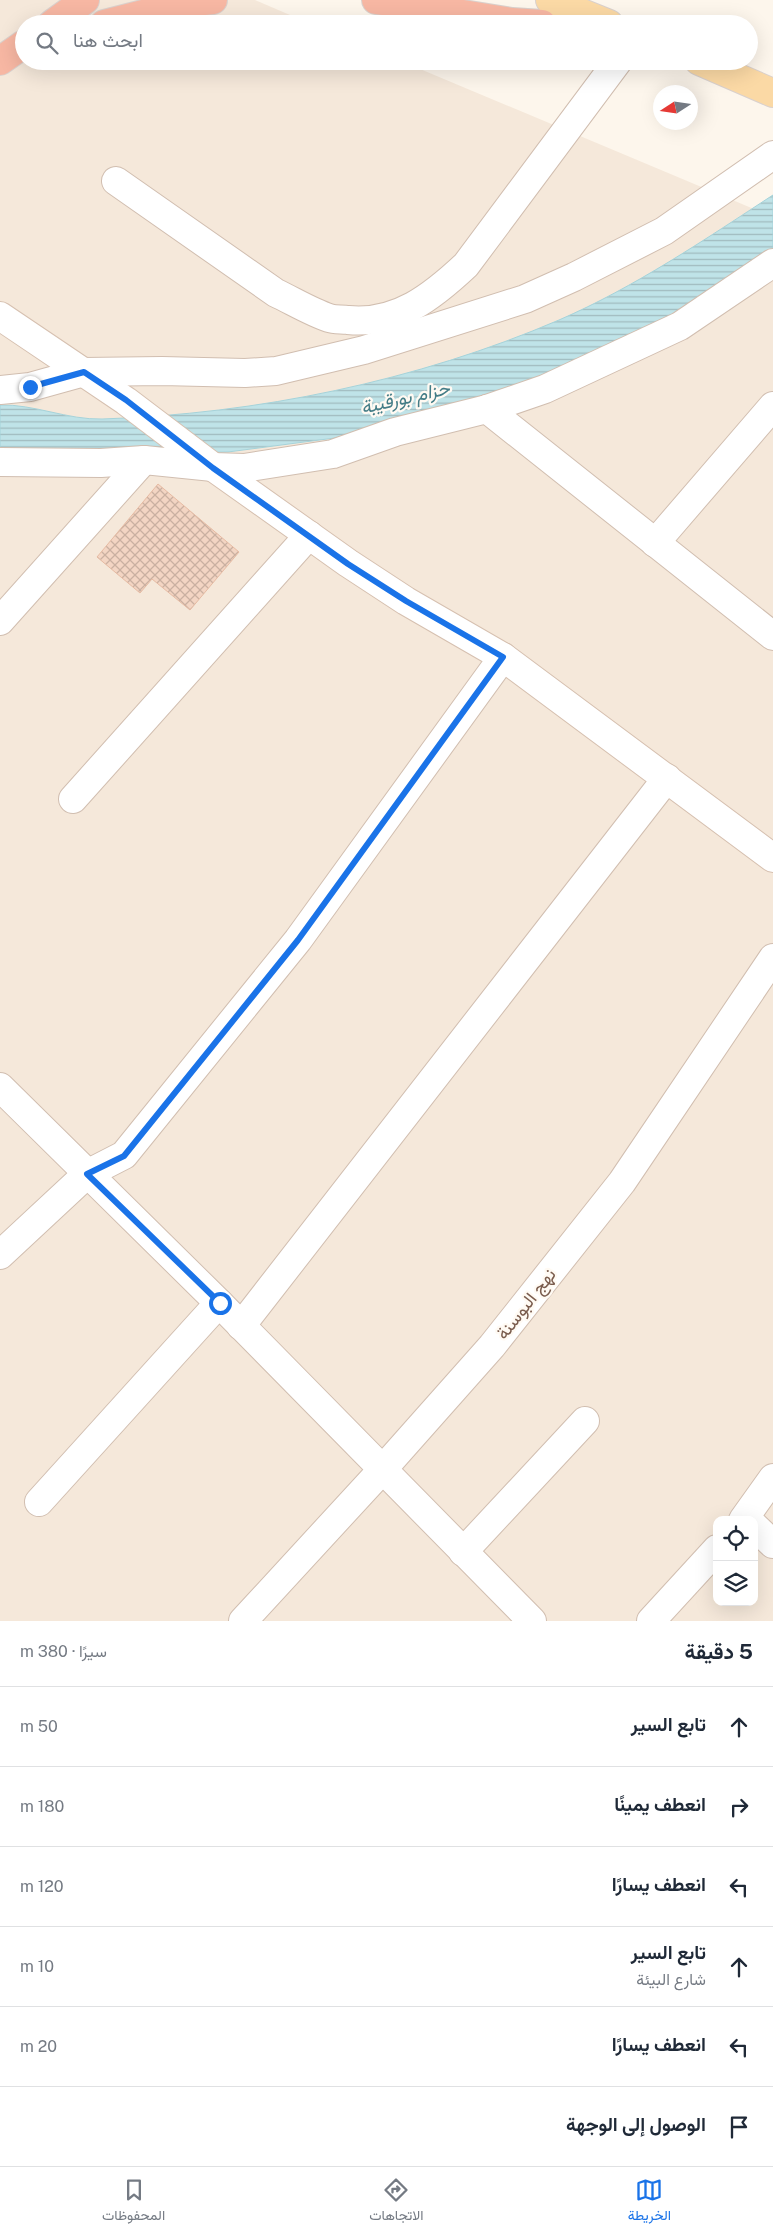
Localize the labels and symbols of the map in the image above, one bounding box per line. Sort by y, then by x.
north arrow [653,85,698,130]
route end [19,376,42,399]
water label: حزام بورقيبة [358,376,453,420]
street label: نهج البوسنة [491,1264,561,1345]
route start [209,1292,232,1315]

